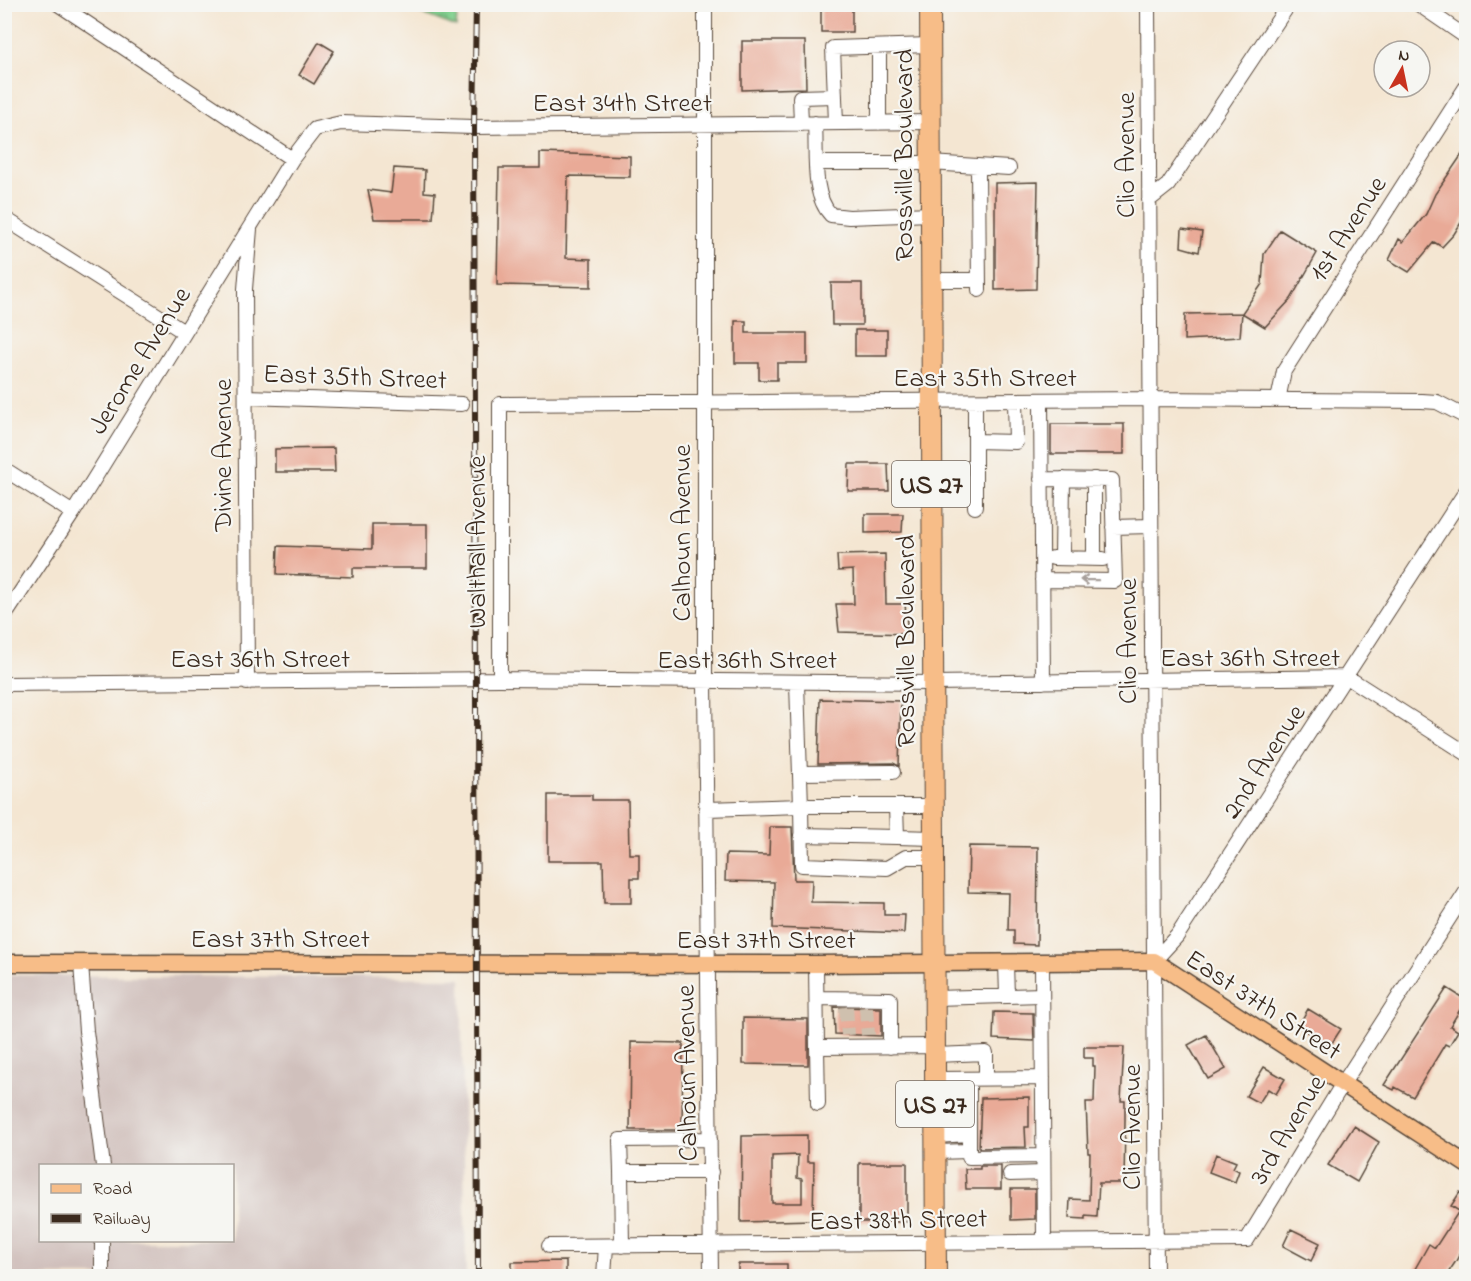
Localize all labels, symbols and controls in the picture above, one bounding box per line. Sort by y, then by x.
north arrow [1372,39,1432,99]
text: N [1397,43,1411,69]
street label: Rossville Boulevard [886,49,925,261]
street label: East 34th Street [532,85,712,124]
street label: Clio Avenue [1108,91,1147,218]
street label: 1st Avenue [1300,168,1398,290]
street label: Jerome Avenue [80,279,203,443]
street label: East 35th Street [262,356,447,401]
street label: East 35th Street [893,360,1077,399]
street label: Divine Avenue [205,378,244,532]
street label: Calhoun Avenue [664,444,703,621]
street label: Walthall Avenue [459,455,498,629]
road number: US 27 [892,461,970,507]
street label: Rossville Boulevard [888,535,927,747]
one-way arrow [1080,575,1100,586]
street label: Clio Avenue [1110,577,1149,704]
street label: East 36th Street [1160,640,1340,679]
street label: East 36th Street [170,641,350,680]
street label: East 36th Street [657,642,837,681]
street label: 2nd Avenue [1214,697,1317,827]
street label: East 37th Street [190,921,370,960]
street label: East 37th Street [676,922,856,961]
street label: East 37th Street [1177,941,1349,1071]
street label: Calhoun Avenue [667,983,710,1162]
street label: Clio Avenue [1114,1063,1153,1190]
street label: 3rd Avenue [1241,1067,1338,1193]
road number: US 27 [896,1081,974,1127]
legend [39,1164,234,1242]
text: Road [93,1177,132,1203]
street label: East 38th Street [808,1200,988,1243]
text: Railway [93,1207,150,1233]

